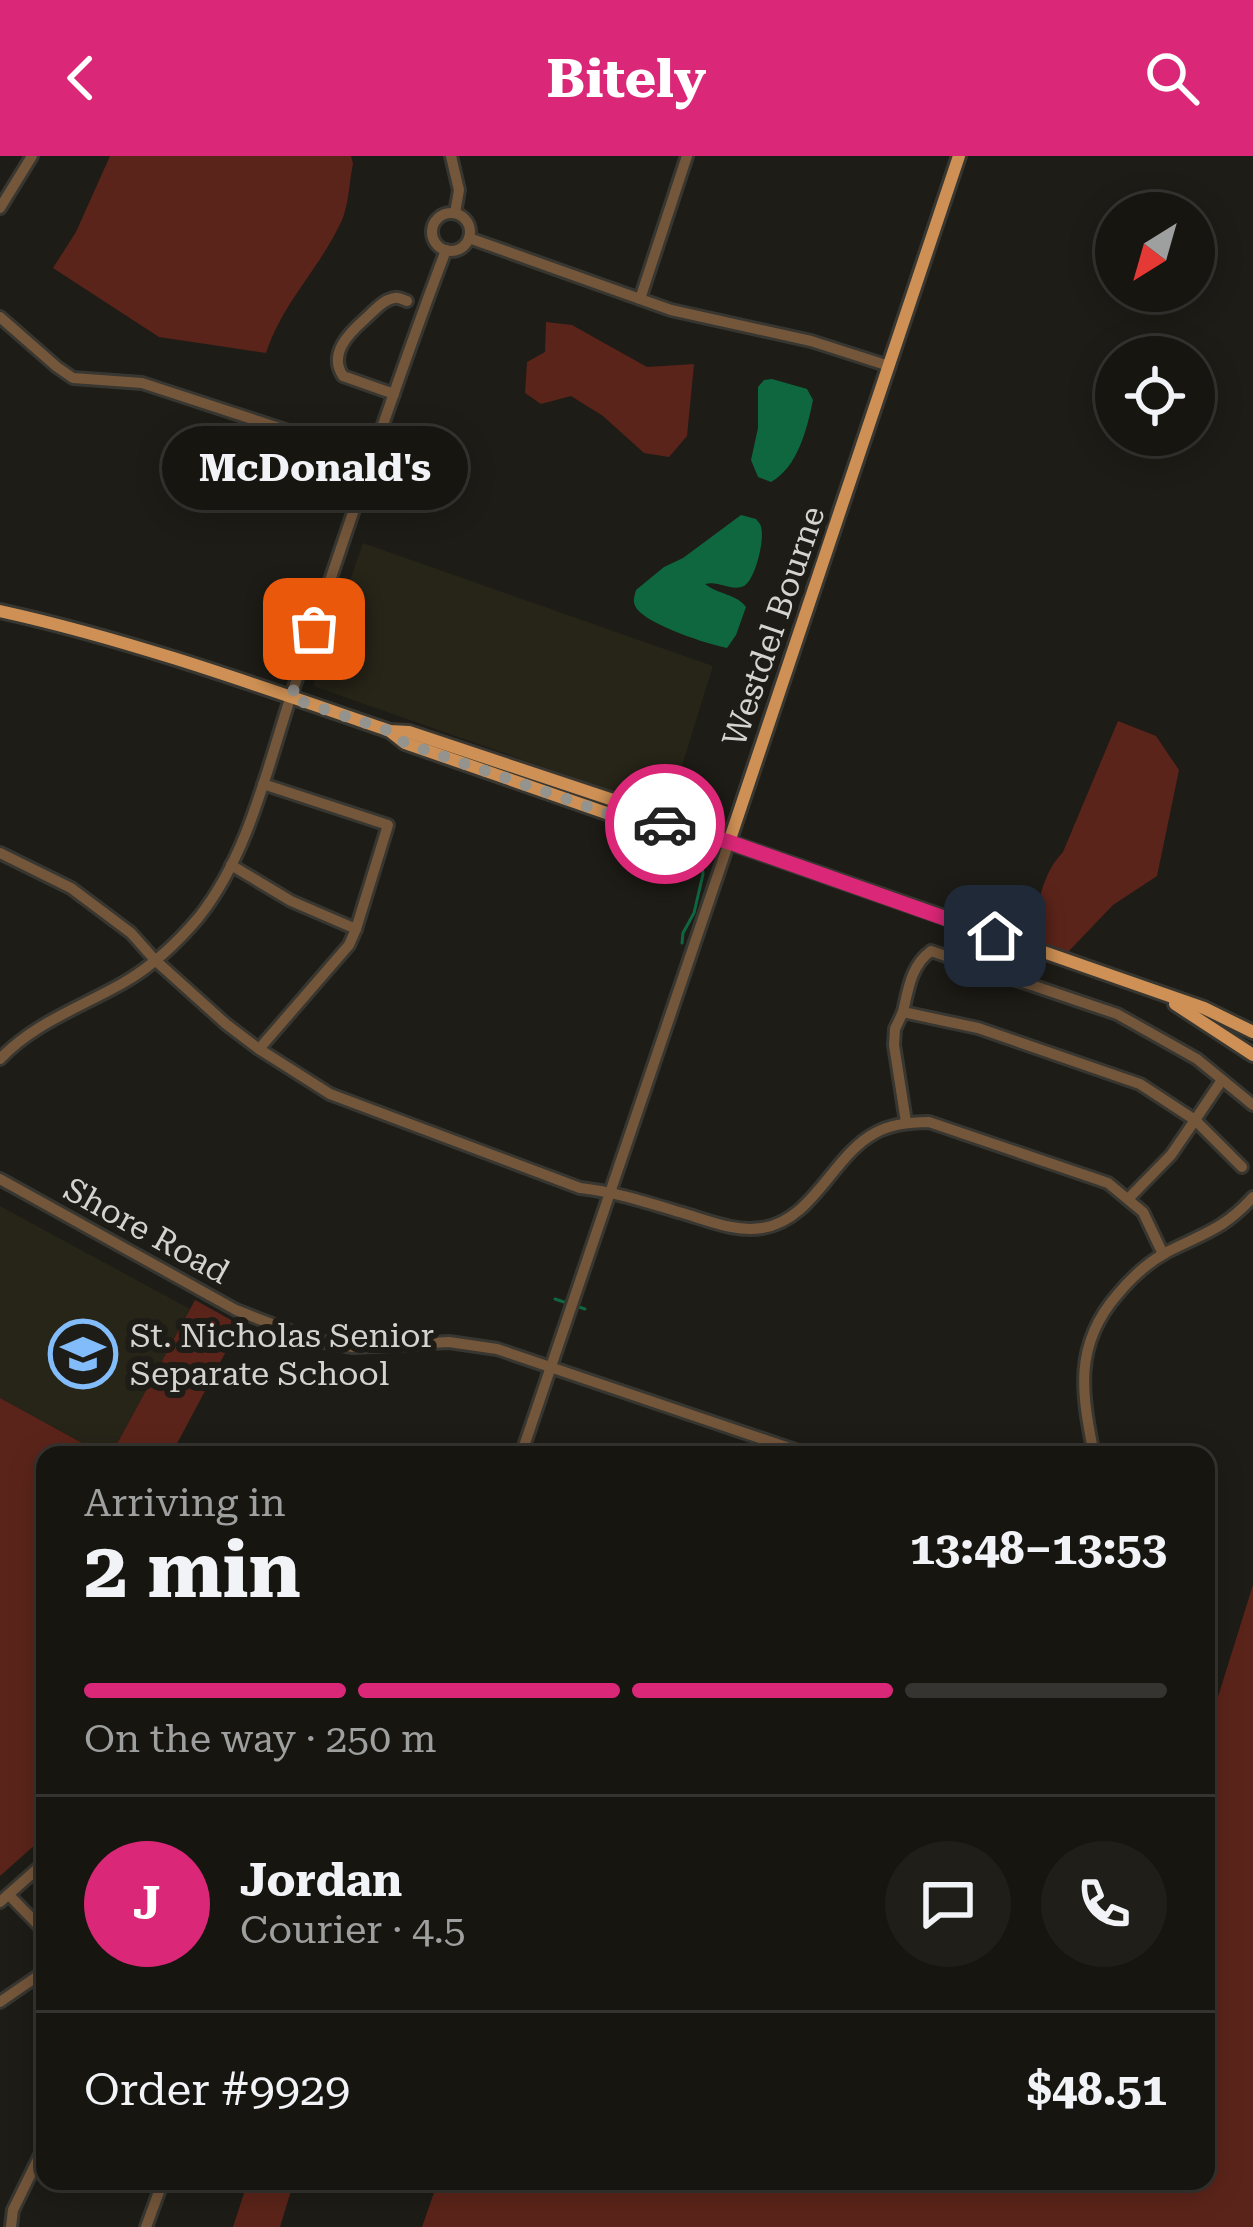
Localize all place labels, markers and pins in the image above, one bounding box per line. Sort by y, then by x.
callout: McDonald's [161,425,467,509]
pin [263,578,365,680]
pin [944,885,1046,987]
place label: St. Nicholas Senior Separate School [130,1316,434,1393]
school or university icon: St. Nicholas Senior Separate School [48,1319,118,1389]

